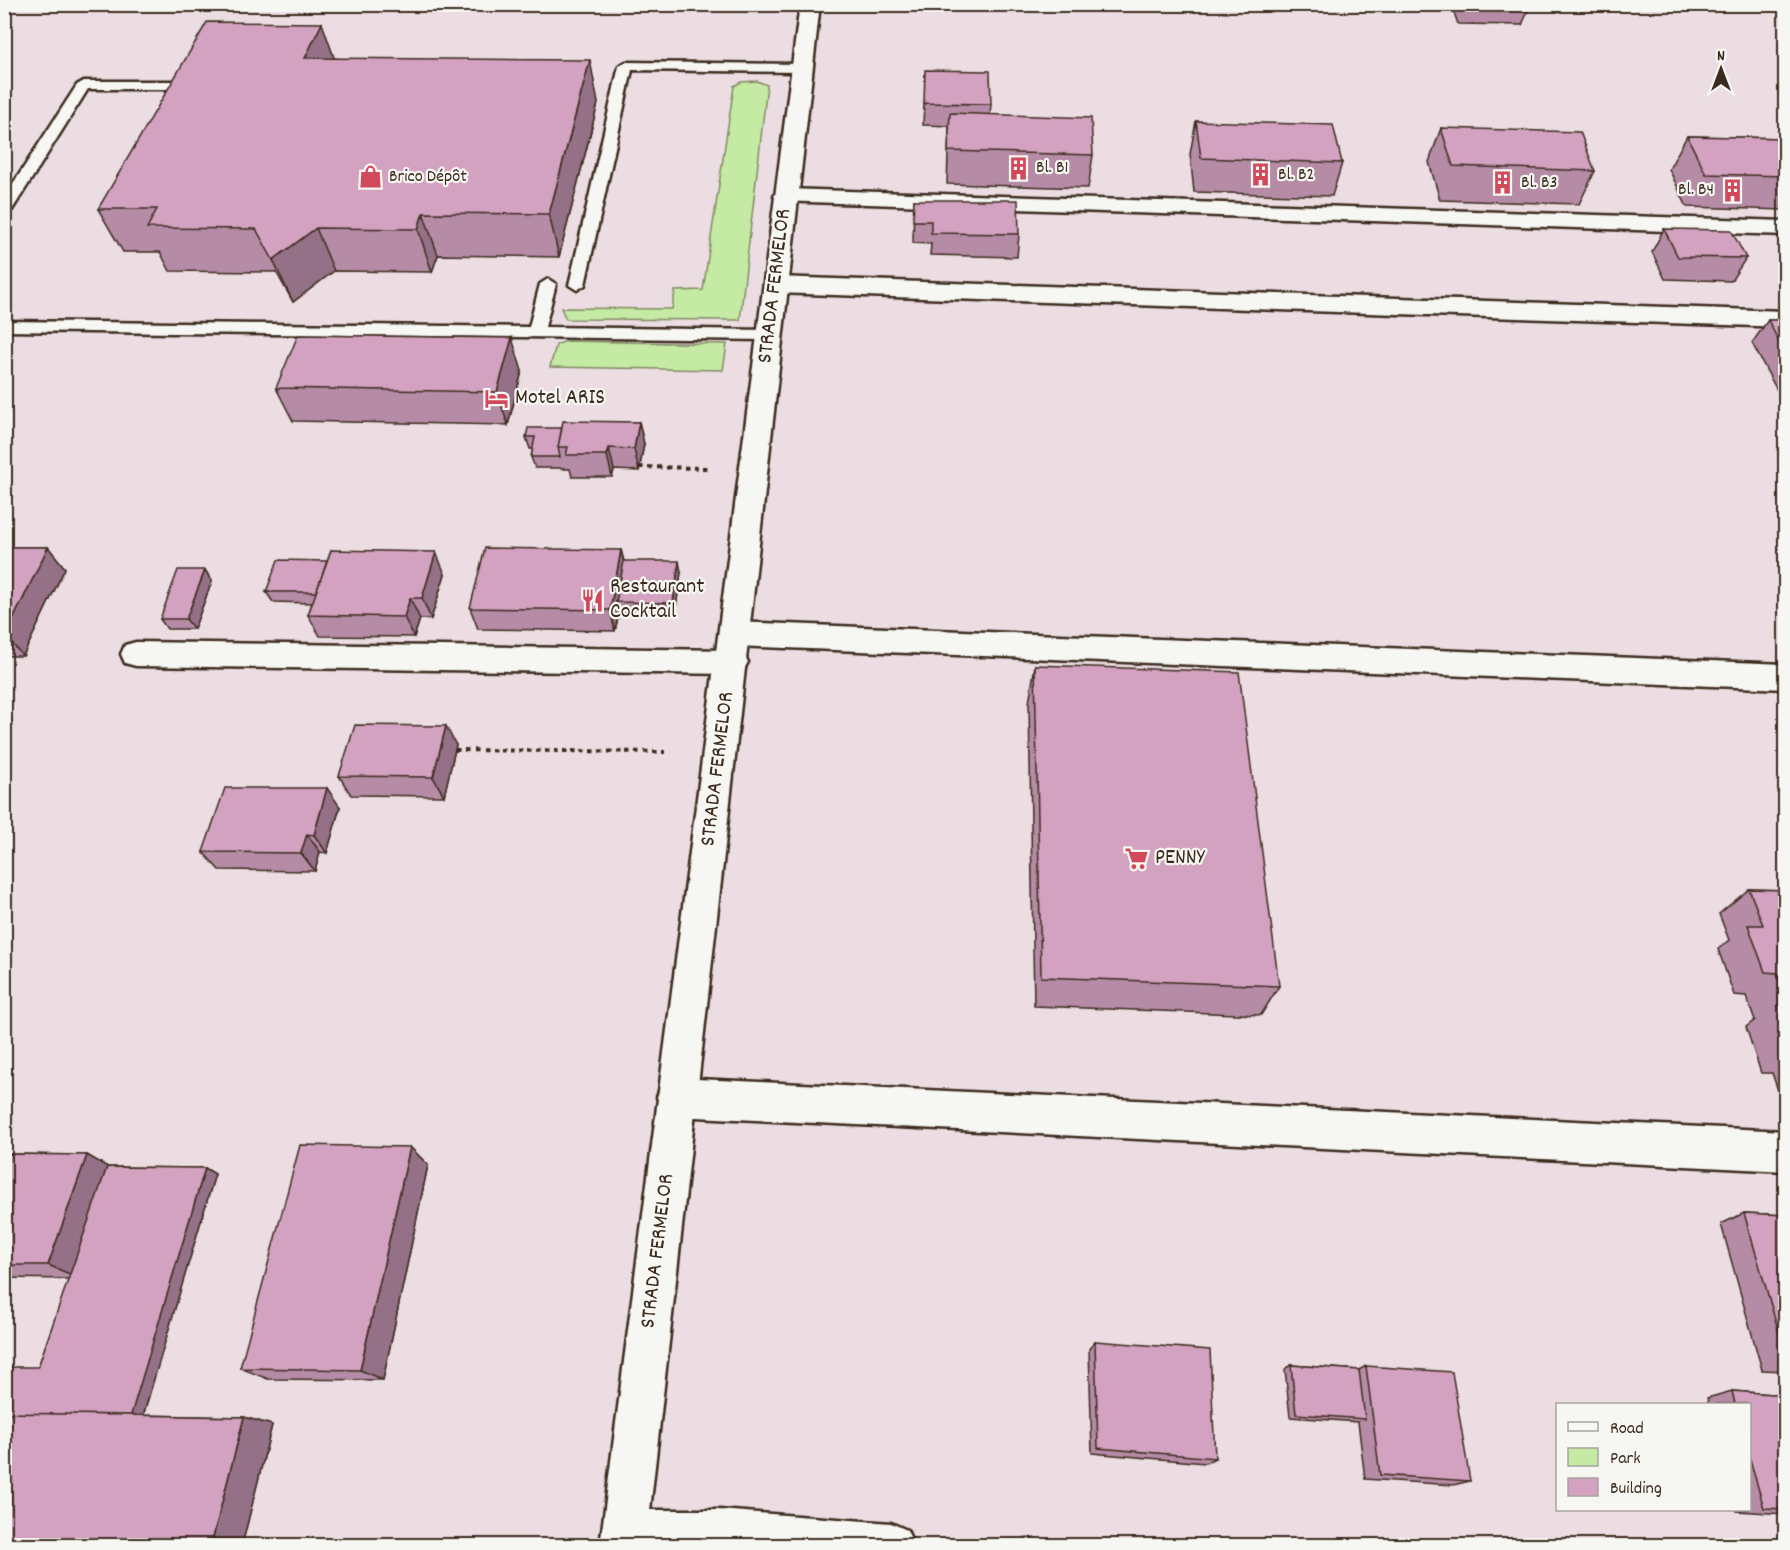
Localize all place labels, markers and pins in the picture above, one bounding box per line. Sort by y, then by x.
building icon: Bl. B1 [1005,155,1031,181]
place label: Bl. B1 [1036,156,1068,181]
building icon: Bl. B2 [1247,162,1273,188]
place label: Bl. B2 [1278,163,1314,188]
shop icon: Brico Dépôt [358,164,384,190]
place label: Brico Dépôt [389,165,467,190]
building icon: Bl. B3 [1490,170,1516,196]
place label: Bl. B3 [1521,171,1557,196]
building icon: Bl. B4 [1719,177,1745,203]
place label: Bl. B4 [1678,178,1714,203]
place label: Motel ARIS [515,383,605,414]
hotel icon: Motel ARIS [484,385,510,411]
place label: Restaurant Cocktail [610,572,704,628]
restaurant icon: Restaurant Cocktail [579,587,605,613]
place label: PENNY [1155,843,1206,874]
supermarket icon: PENNY [1124,845,1150,871]

